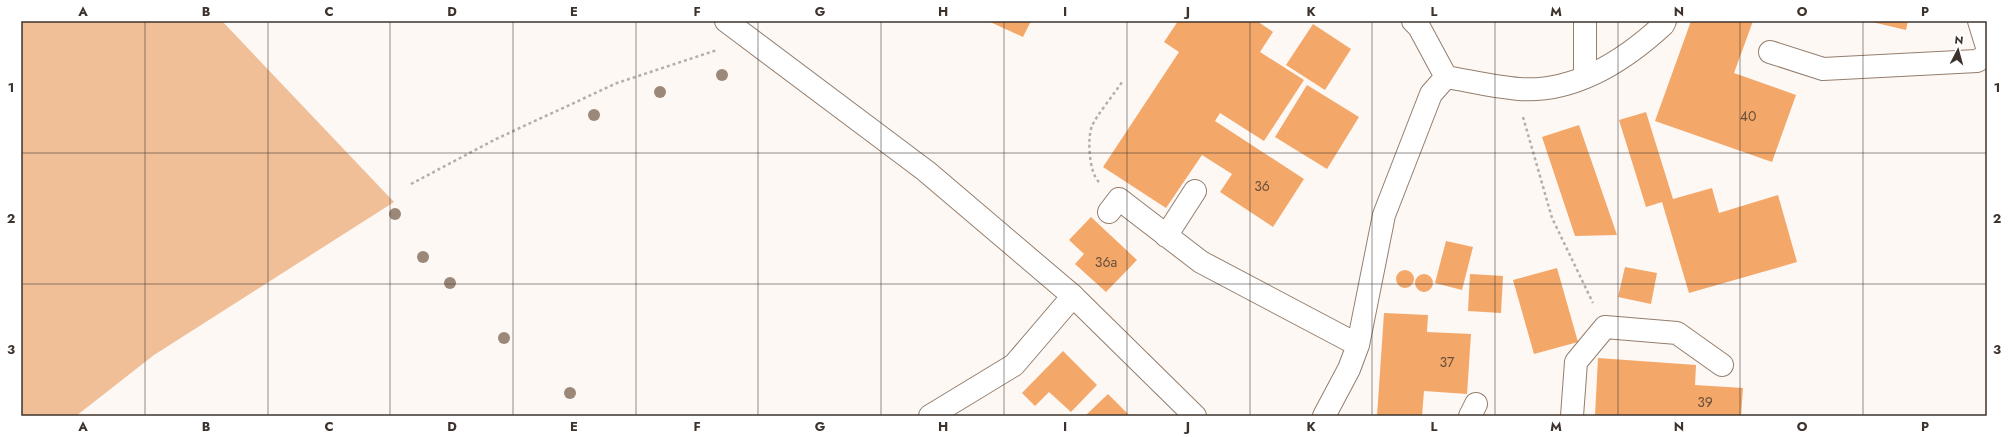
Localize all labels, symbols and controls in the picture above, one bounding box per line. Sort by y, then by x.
text: A [77,2,88,21]
text: B [202,2,211,21]
text: C [324,2,334,21]
text: D [447,2,457,21]
text: E [570,2,578,21]
text: F [693,2,701,21]
text: G [815,2,826,21]
text: H [938,2,948,21]
text: I [1063,2,1067,21]
text: J [1183,2,1190,21]
text: K [1306,2,1316,21]
text: L [1431,2,1438,21]
text: M [1550,2,1562,21]
text: N [1674,2,1684,21]
text: O [1797,2,1808,21]
text: P [1921,2,1929,21]
north arrow [1938,30,1978,70]
text: N [1954,32,1964,48]
text: 1 [8,78,14,97]
text: 1 [1994,78,2000,97]
house number: 40 [1740,106,1756,126]
house number: 36 [1254,176,1270,196]
text: 2 [7,209,15,228]
text: 2 [1993,209,2001,228]
house number: 36a [1095,252,1117,272]
text: 3 [7,340,15,359]
text: 3 [1993,340,2001,359]
house number: 37 [1440,352,1455,372]
house number: 39 [1697,392,1713,412]
text: A [77,417,88,436]
text: B [202,417,211,436]
text: C [324,417,334,436]
text: D [447,417,457,436]
text: E [570,417,578,436]
text: F [693,417,701,436]
text: G [815,417,826,436]
text: H [938,417,948,436]
text: I [1063,417,1067,436]
text: J [1183,417,1190,436]
text: K [1306,417,1316,436]
text: L [1431,417,1438,436]
text: M [1550,417,1562,436]
text: N [1674,417,1684,436]
text: O [1797,417,1808,436]
text: P [1921,417,1929,436]

